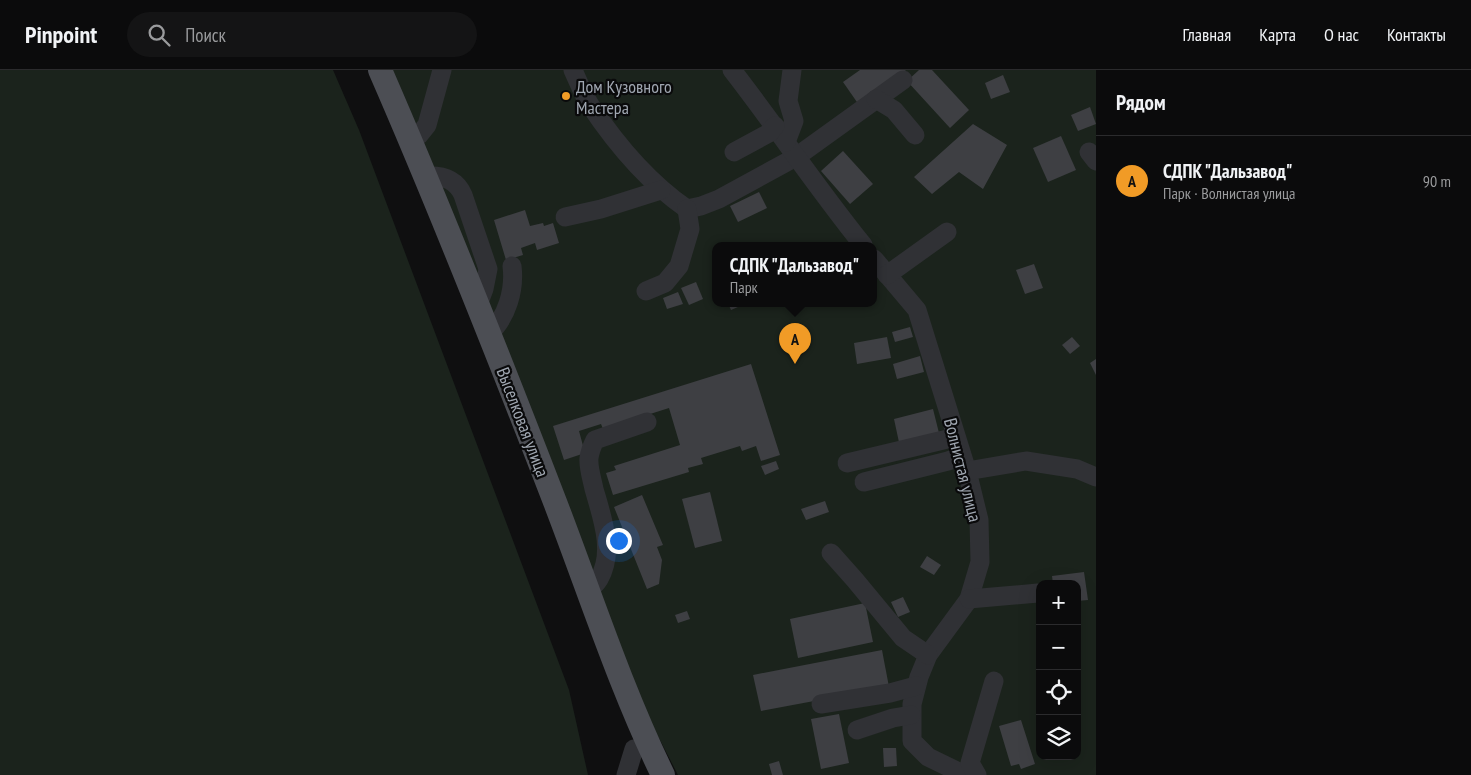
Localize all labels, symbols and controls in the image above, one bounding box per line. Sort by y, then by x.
search box [127,12,477,57]
text: Pinpoint [25,19,97,50]
icon: search [145,21,173,49]
text: Поиск [185,23,226,47]
text: Главная [1183,23,1231,46]
text: Карта [1259,23,1296,46]
text: О нас [1324,23,1359,46]
text: Контакты [1387,23,1446,46]
place label: Дом Кузовного Мастера [576,75,672,119]
text: Рядом [1116,89,1166,116]
marker: Дом Кузовного Мастера [560,90,572,102]
text: СДПК "Дальзавод" [1163,159,1292,183]
text: A [1128,171,1136,191]
text: 90 m [1423,171,1451,191]
text: Парк · Волнистая улица [1163,183,1295,203]
popup [712,242,877,307]
text: СДПК "Дальзавод" [730,253,859,277]
text: Парк [730,277,758,297]
pin: A [779,323,811,364]
street label: Выселковая улица [492,364,554,480]
street label: Волнистая улица [939,416,987,524]
your location [606,528,632,554]
map controls [1036,580,1081,760]
button: + [1036,580,1081,625]
button: − [1036,625,1081,670]
button: locate [1036,670,1081,715]
button: layers [1036,715,1081,760]

